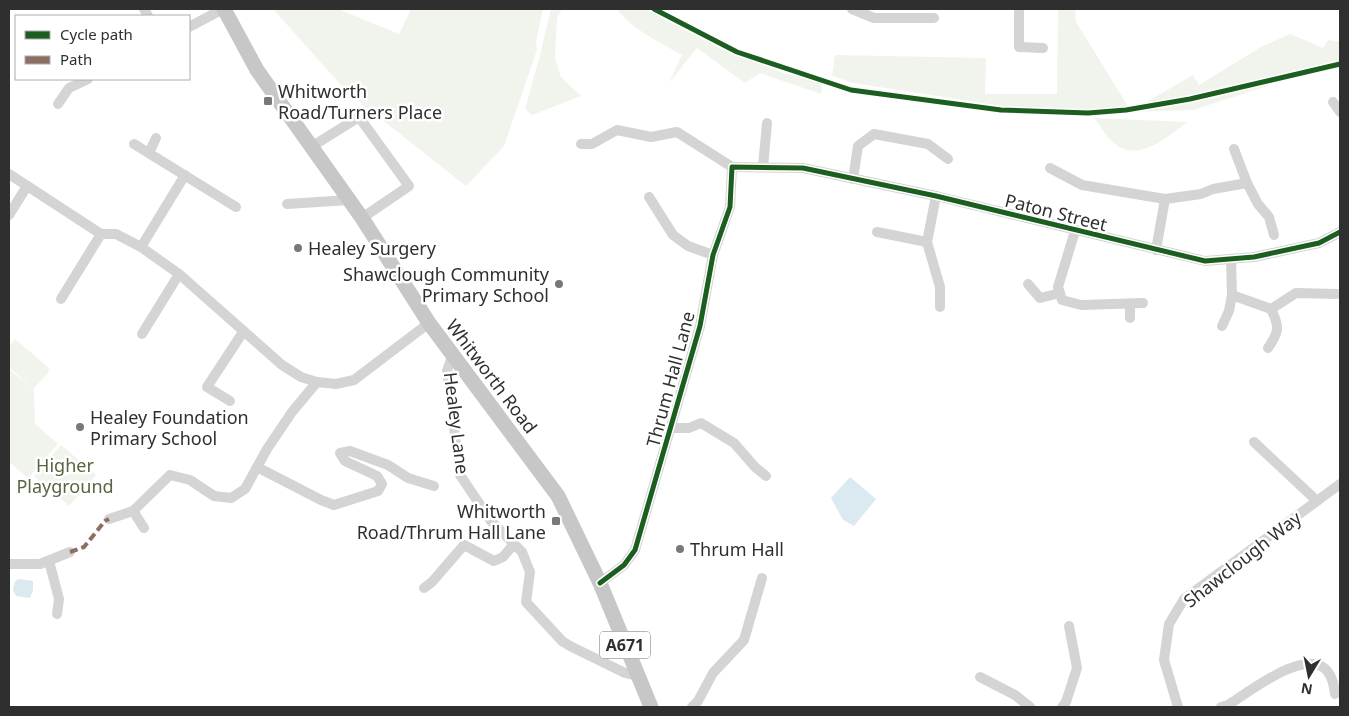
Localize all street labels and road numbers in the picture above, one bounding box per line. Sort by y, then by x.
street label: Paton Street [1002,188,1110,236]
street label: Thrum Hall Lane [640,309,700,449]
street label: Whitworth Road [441,314,543,438]
street label: Healey Lane [439,371,475,475]
street label: Shawclough Way [1178,505,1306,613]
road number: A671 [600,632,650,658]

